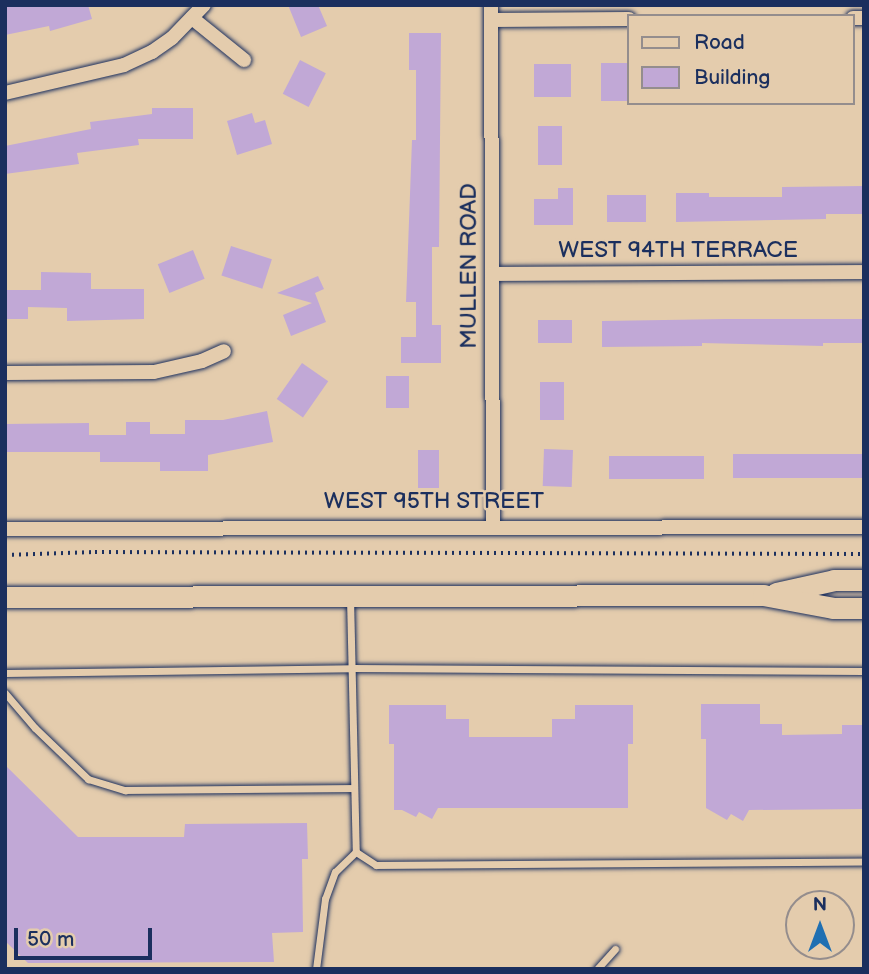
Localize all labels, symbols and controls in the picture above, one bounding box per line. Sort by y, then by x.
legend [628,14,855,105]
text: Road [694,30,745,55]
text: Building [694,65,770,90]
street label: MULLEN ROAD [455,183,483,349]
street label: WEST 94TH TERRACE [558,236,798,264]
street label: WEST 95TH STREET [324,487,544,515]
north arrow [785,890,855,960]
text: N [813,894,827,917]
scale bar [18,914,156,958]
text: 50 m [27,927,74,952]

